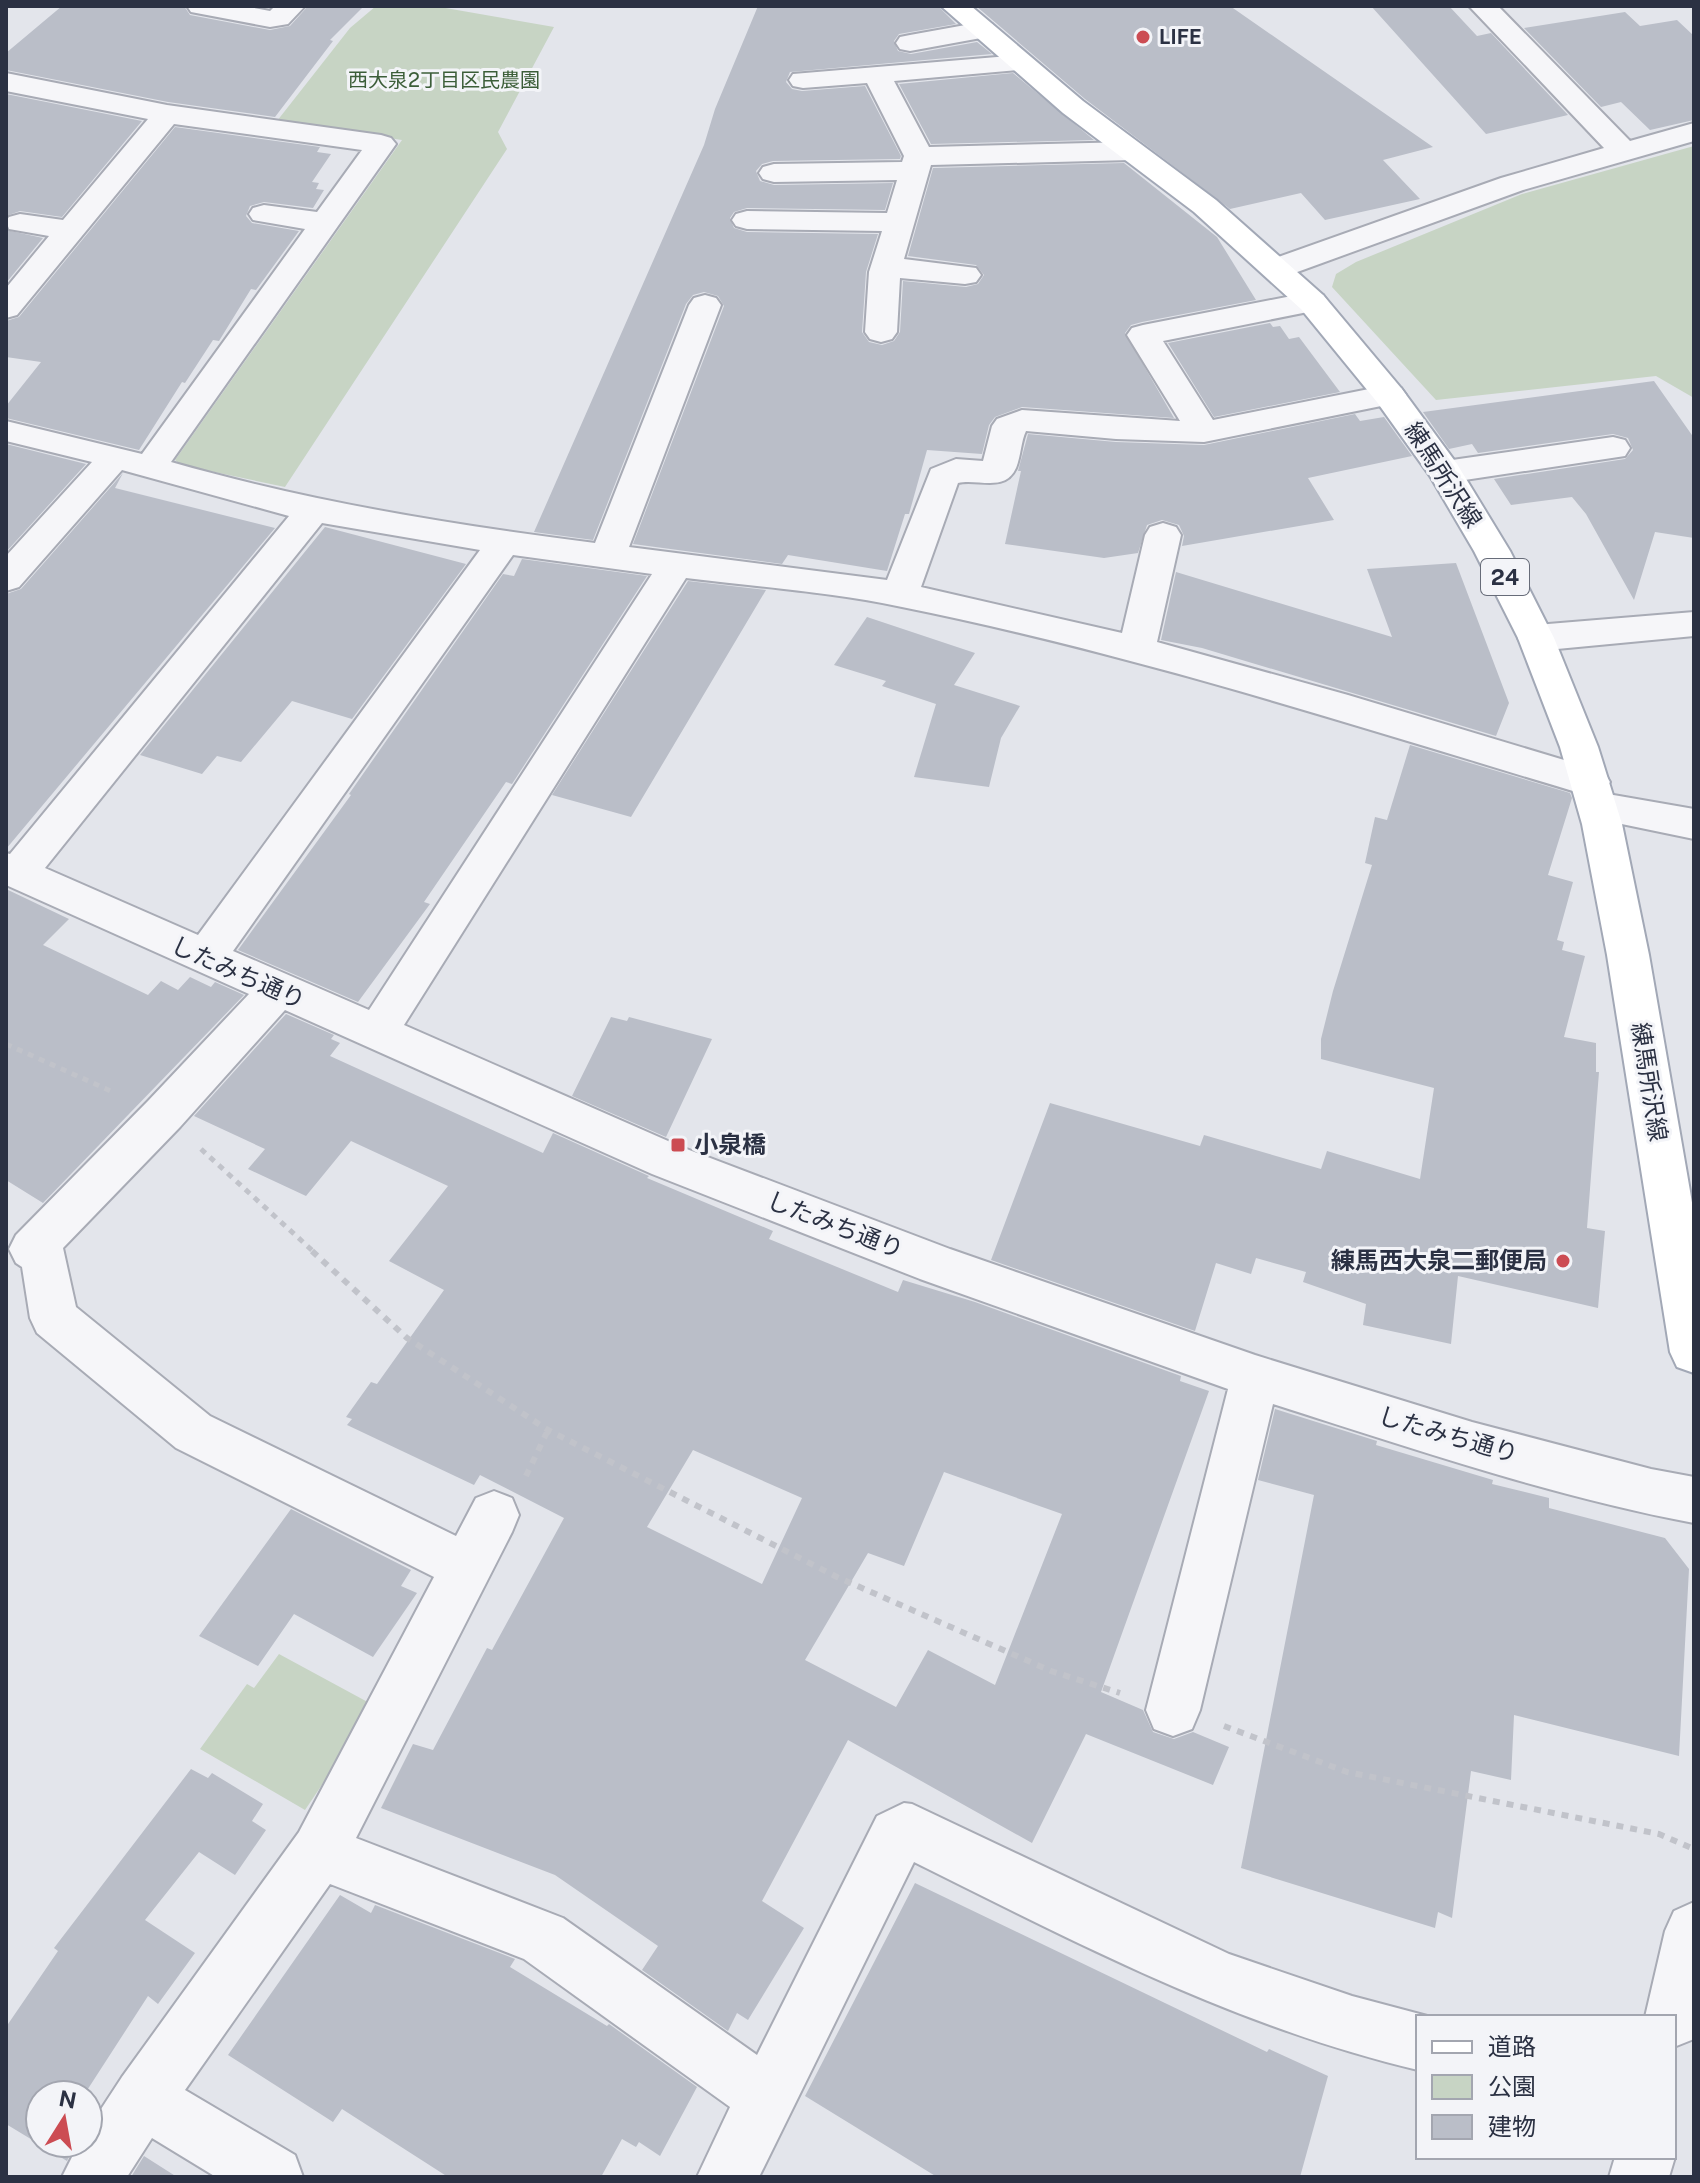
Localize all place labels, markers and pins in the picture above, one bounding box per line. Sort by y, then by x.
place label: LIFE [1159,25,1202,49]
marker: LIFE [1134,28,1152,46]
place label: 小泉橋 [694,1130,766,1158]
marker: 小泉橋 [669,1136,687,1154]
place label: 練馬西大泉二郵便局 [1331,1246,1547,1274]
marker: 練馬西大泉二郵便局 [1554,1252,1572,1270]

